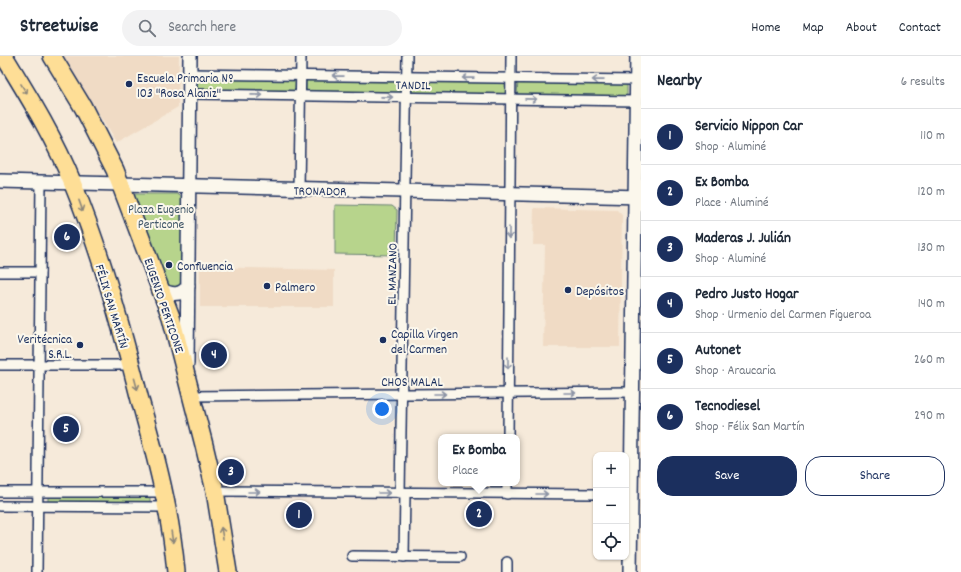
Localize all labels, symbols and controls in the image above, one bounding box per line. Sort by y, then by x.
search box [122,10,402,46]
text: Streetwise [20,14,98,41]
icon: search [136,17,158,39]
text: Search here [168,17,236,39]
text: Home [751,18,780,38]
text: Map [802,18,824,38]
text: About [846,18,877,38]
text: Contact [899,18,941,38]
place label: Escuela Primaria Nº 103 "Rosa Alaniz" [137,70,234,104]
text: Nearby [657,70,701,94]
one-way arrow [332,72,345,80]
text: 6 results [901,73,945,92]
one-way arrow [462,74,475,82]
one-way arrow [592,76,605,84]
street label: TANDIL [395,77,431,96]
marker: Escuela Primaria Nº 103 "Rosa Alaniz" [124,79,134,89]
one-way arrow [20,83,28,94]
one-way arrow [250,91,263,99]
one-way arrow [380,93,393,101]
one-way arrow [524,95,537,103]
text: Servicio Nippon Car [695,116,803,138]
text: 1 [669,127,671,146]
text: 110 m [920,127,945,146]
text: Shop · Aluminé [695,138,766,157]
text: Ex Bomba [695,172,748,194]
street label: TRONADOR [293,183,347,202]
text: 2 [667,183,673,202]
text: 120 m [917,183,945,202]
text: Place · Aluminé [695,194,769,213]
one-way arrow [78,199,85,212]
park label: Plaza Eugenio Perticone [128,201,194,235]
pin: 6 [54,222,80,252]
one-way arrow [505,226,513,239]
text: Maderas J. Julián [695,228,791,250]
text: 3 [667,239,673,258]
text: 130 m [917,239,945,258]
street label: EL MANZANO [383,243,404,305]
text: Shop · Aluminé [695,250,766,269]
street label: EUGENIO PERTICONE [138,256,188,356]
place label: Confluencia [177,258,234,277]
marker: Confluencia [164,260,174,270]
street label: FÉLIX SAN MARTÍN [89,262,132,351]
place label: Palmero [275,279,316,298]
marker: Palmero [262,281,272,291]
place label: Depósitos [576,283,624,302]
text: Pedro Justo Hogar [695,284,799,306]
marker: Depósitos [563,285,573,295]
text: 4 [667,295,673,314]
text: 140 m [918,295,945,314]
text: Shop · Urmenio del Carmen Figueroa [695,306,871,325]
place label: Capilla Virgen del Carmen [391,326,458,360]
place label: Veritécnica S.R.L. [17,331,73,365]
marker: Capilla Virgen del Carmen [378,335,388,345]
marker: Veritécnica S.R.L. [75,340,85,350]
pin: 4 [201,340,227,370]
text: Autonet [695,340,741,362]
text: 5 [667,351,673,370]
text: 260 m [914,351,945,370]
one-way arrow [504,356,512,369]
text: Shop · Araucaria [695,362,776,381]
street label: CHOS MALAL [381,374,444,393]
one-way arrow [133,377,140,390]
one-way arrow [563,389,576,396]
one-way arrow [433,390,446,397]
text: Tecnodiesel [695,396,760,418]
your location [372,399,392,419]
text: 6 [667,407,673,426]
text: 290 m [914,407,945,426]
pin: 5 [53,414,79,444]
text: Shop · Félix San Martín [695,418,805,437]
popup [438,434,520,486]
text: Ex Bomba [452,440,506,462]
map controls [593,452,629,560]
button: + [593,452,629,488]
button: Save [657,456,797,496]
button: Share [805,456,945,496]
pin: 3 [218,457,244,487]
text: Place [452,462,478,481]
one-way arrow [247,488,260,496]
button: − [593,488,629,524]
one-way arrow [377,489,390,497]
one-way arrow [535,490,548,498]
pin: 2 [466,499,492,529]
pin: 1 [286,500,312,530]
button: locate [593,524,629,560]
one-way arrow [218,527,226,540]
one-way arrow [168,530,176,543]

